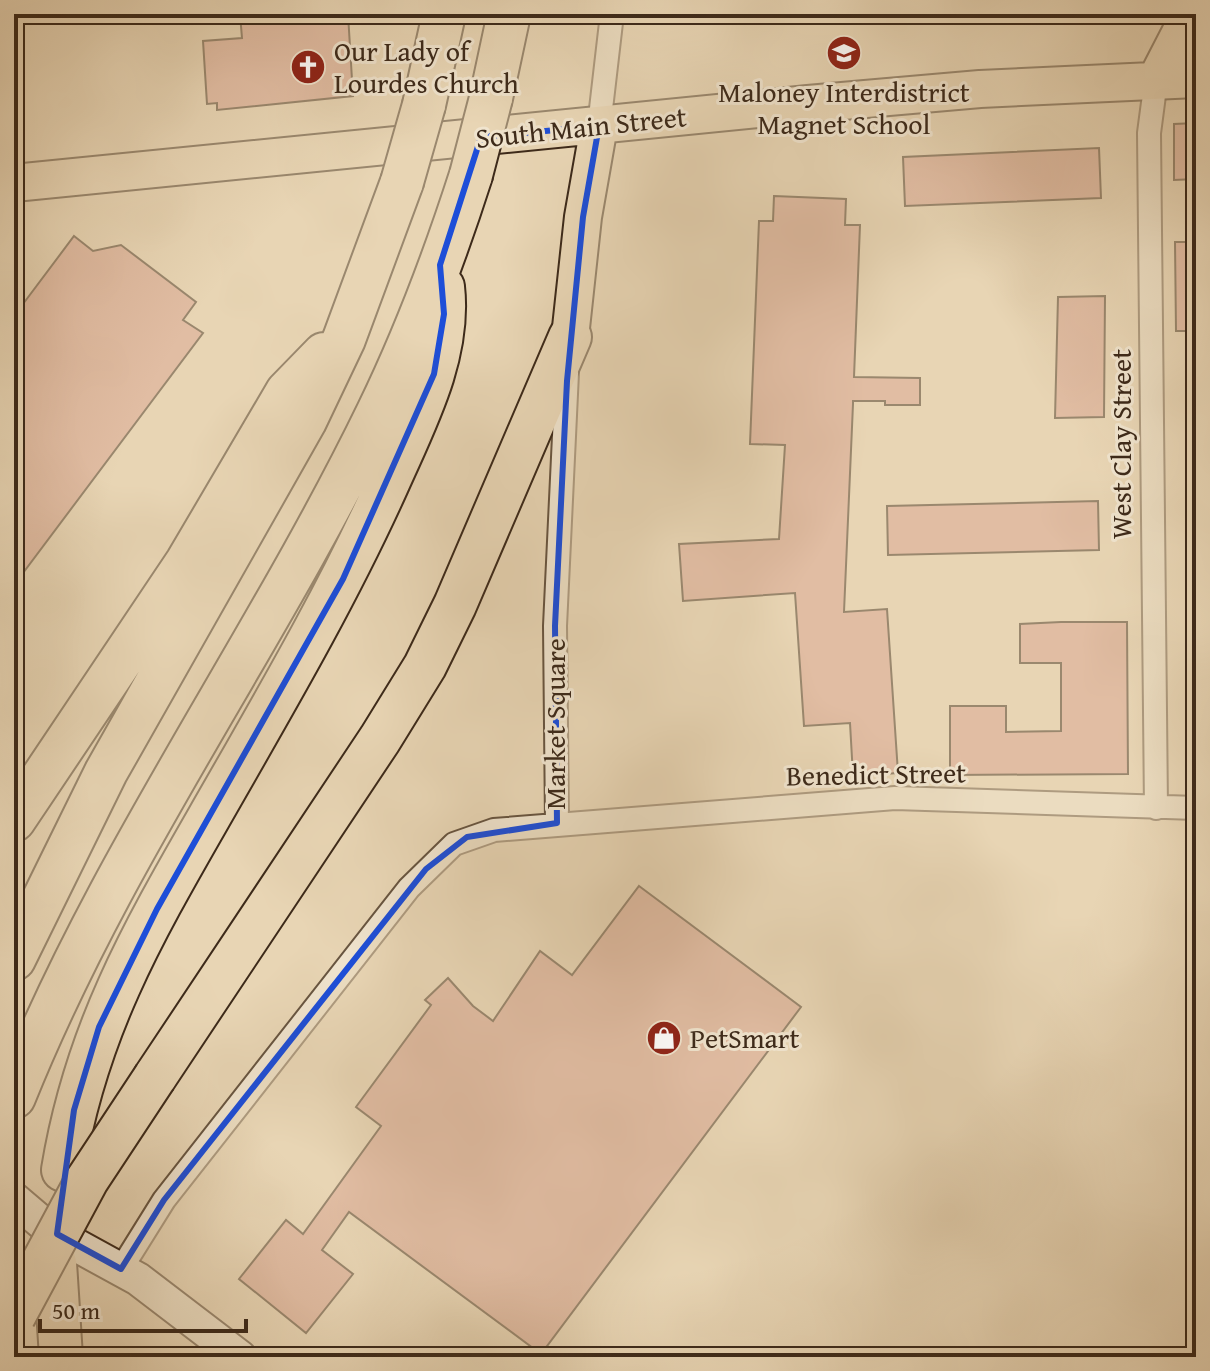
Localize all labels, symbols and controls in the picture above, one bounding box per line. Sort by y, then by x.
place label: Our Lady of Lourdes Church [334,30,519,103]
school or university icon: Maloney Interdistrict Magnet School [825,34,863,72]
church icon: Our Lady of Lourdes Church [289,48,327,86]
place label: Maloney Interdistrict Magnet School [718,71,970,144]
street label: South Main Street [474,95,688,158]
street label: West Clay Street [1100,349,1141,539]
street label: Market Square [534,638,575,810]
street label: Benedict Street [786,751,966,796]
place label: PetSmart [690,1017,799,1058]
shop icon: PetSmart [645,1019,683,1057]
scale bar [40,1283,246,1333]
text: 50 m [52,1293,100,1328]

